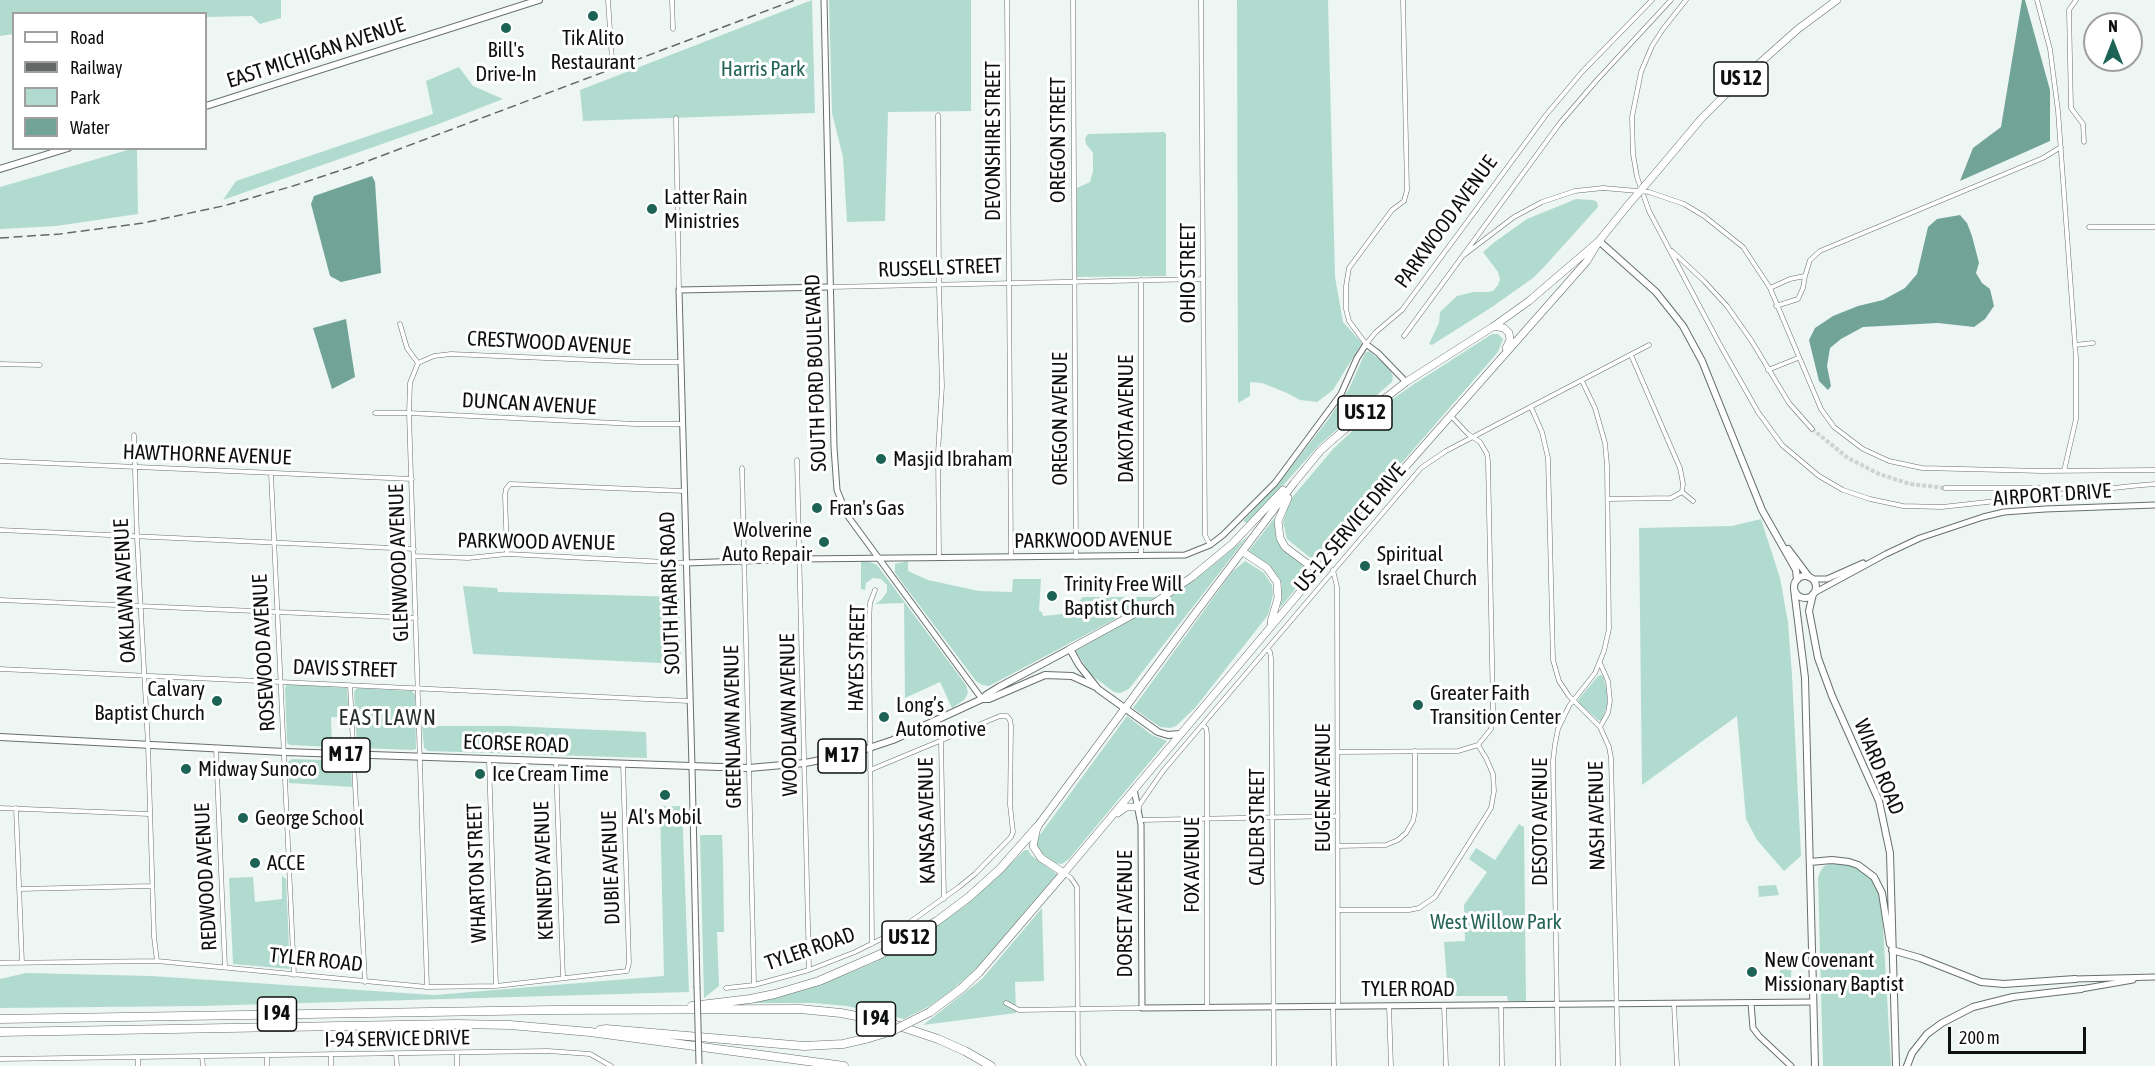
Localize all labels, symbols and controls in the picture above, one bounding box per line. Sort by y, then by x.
marker: Tik Alito Restaurant [586,9,600,23]
legend [12,12,207,150]
street label: EAST MICHIGAN AVENUE [224,12,408,94]
north arrow [2083,12,2143,72]
text: N [2108,17,2118,35]
marker: Bill's Drive-In [499,21,513,35]
place label: Tik Alito Restaurant [550,25,636,75]
text: Road [70,27,104,48]
place label: Bill's Drive-In [475,37,537,87]
park label: Harris Park [721,56,805,82]
text: Railway [70,57,122,78]
street label: DEVONSHIRE STREET [980,61,1006,221]
road number: US 12 [1714,62,1768,96]
street label: OREGON STREET [1045,77,1071,203]
text: Park [70,87,100,108]
text: Water [70,117,109,138]
street label: PARKWOOD AVENUE [1390,151,1502,293]
place label: Latter Rain Ministries [664,184,748,234]
marker: Latter Rain Ministries [645,202,659,216]
street label: OHIO STREET [1175,223,1201,323]
street label: RUSSELL STREET [877,253,1003,283]
street label: SOUTH FORD BOULEVARD [800,274,832,472]
street label: CRESTWOOD AVENUE [466,326,632,360]
street label: OREGON AVENUE [1047,352,1073,486]
street label: DAKOTA AVENUE [1113,355,1139,483]
street label: DUNCAN AVENUE [461,388,597,420]
road number: US 12 [1338,396,1392,430]
street label: HAWTHORNE AVENUE [122,439,292,471]
place label: Masjid Ibraham [893,446,1013,472]
marker: Masjid Ibraham [874,452,888,466]
street label: US-12 SERVICE DRIVE [1289,459,1411,597]
street label: AIRPORT DRIVE [1992,478,2112,512]
street label: GLENWOOD AVENUE [384,484,414,642]
place label: Fran's Gas [829,495,904,521]
marker: Fran's Gas [810,501,824,515]
street label: SOUTH HARRIS ROAD [655,511,685,675]
place label: Wolverine Auto Repair [722,517,812,567]
street label: OAKLAWN AVENUE [109,518,141,664]
street label: PARKWOOD AVENUE [1014,526,1172,554]
street label: PARKWOOD AVENUE [457,528,615,556]
marker: Wolverine Auto Repair [817,535,831,549]
place label: Spiritual Israel Church [1377,541,1477,591]
marker: Spiritual Israel Church [1358,559,1372,573]
place label: Trinity Free Will Baptist Church [1064,571,1183,621]
street label: ROSEWOOD AVENUE [247,574,281,732]
marker: Trinity Free Will Baptist Church [1045,589,1059,603]
street label: HAYES STREET [843,604,871,712]
street label: WOODLAWN AVENUE [775,633,803,797]
street label: GREENLAWN AVENUE [719,645,747,809]
street label: DAVIS STREET [292,655,398,683]
place label: Calvary Baptist Church [94,676,205,726]
place label: Greater Faith Transition Center [1430,680,1560,730]
place label: Long’s Automotive [896,692,986,742]
marker: Calvary Baptist Church [210,694,224,708]
marker: Greater Faith Transition Center [1411,698,1425,712]
district label: EASTLAWN [339,705,437,731]
marker: Long’s Automotive [877,710,891,724]
street label: WIARD ROAD [1848,716,1910,818]
street label: EUGENE AVENUE [1310,724,1336,852]
street label: ECORSE ROAD [463,730,569,758]
road number: M 17 [322,738,370,772]
road number: M 17 [818,739,866,773]
place label: Midway Sunoco [198,756,317,782]
street label: KANSAS AVENUE [913,757,941,885]
street label: DESOTO AVENUE [1527,758,1553,886]
place label: Ice Cream Time [492,761,609,787]
street label: NASH AVENUE [1583,761,1611,871]
marker: Midway Sunoco [179,762,193,776]
marker: Ice Cream Time [473,767,487,781]
street label: CALDER STREET [1244,768,1270,886]
marker: Al's Mobil [658,788,672,802]
street label: KENNEDY AVENUE [529,801,559,941]
street label: REDWOOD AVENUE [190,802,222,952]
street label: WHARTON STREET [462,803,492,943]
place label: Al's Mobil [628,804,702,830]
place label: George School [255,805,364,831]
marker: George School [236,811,250,825]
street label: DUBIE AVENUE [596,811,626,925]
street label: FOX AVENUE [1179,817,1205,913]
place label: ACCE [267,850,305,876]
street label: DORSET AVENUE [1112,850,1138,978]
marker: ACCE [248,856,262,870]
park label: West Willow Park [1430,909,1562,935]
road number: US 12 [882,921,936,955]
street label: TYLER ROAD [762,922,858,976]
street label: TYLER ROAD [268,943,364,977]
place label: New Covenant Missionary Baptist [1764,947,1904,997]
marker: New Covenant Missionary Baptist [1745,965,1759,979]
street label: TYLER ROAD [1361,976,1455,1002]
road number: I 94 [258,997,296,1031]
road number: I 94 [856,1002,896,1036]
scale bar [1951,1015,2089,1053]
street label: I-94 SERVICE DRIVE [324,1025,470,1053]
text: 200 m [1959,1027,2000,1048]

